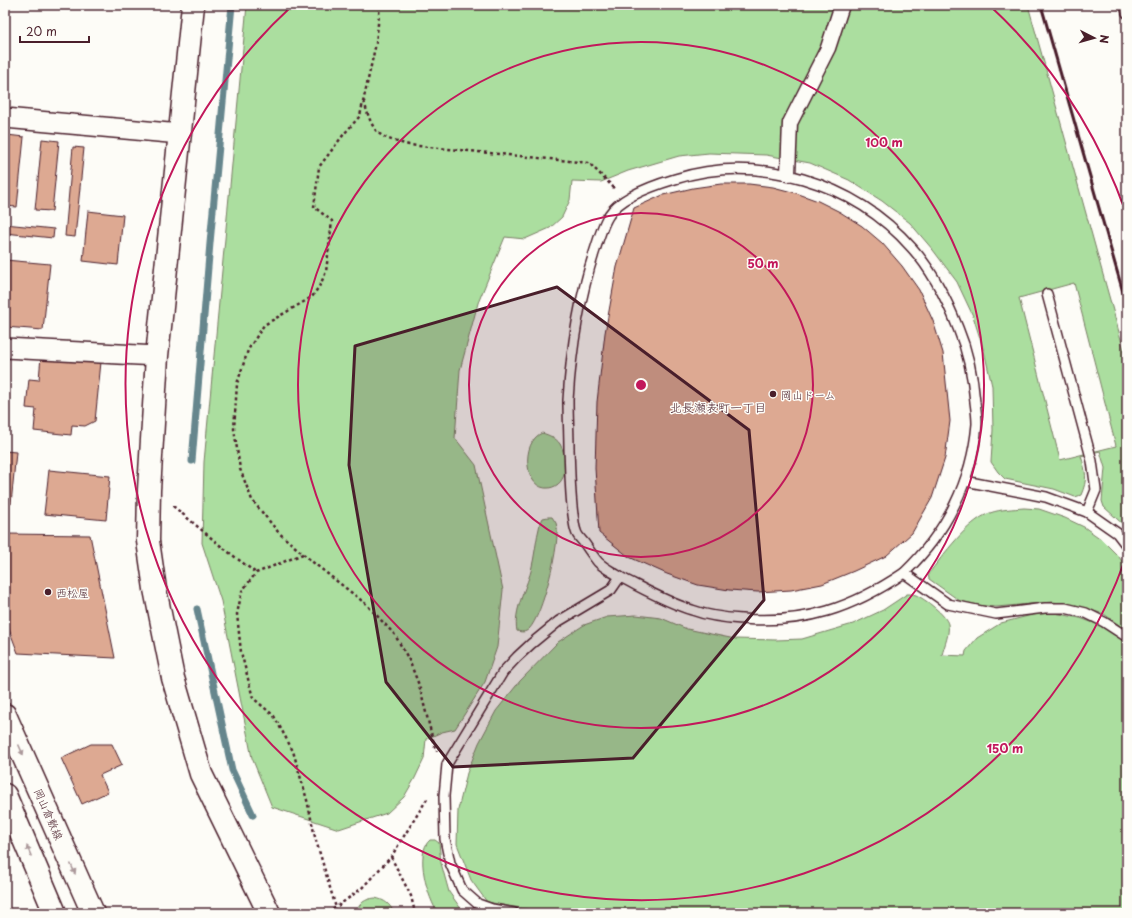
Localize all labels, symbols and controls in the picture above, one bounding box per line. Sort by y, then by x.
scale bar [20,18,89,44]
north arrow [1074,18,1114,58]
text: 20 m [26,22,57,40]
text: N [1096,34,1113,45]
text: 100 m [865,133,903,151]
text: 50 m [747,254,779,272]
centre of rings [634,378,648,392]
place label: 岡山ドーム [781,386,836,403]
marker: 岡山ドーム [768,389,778,399]
district label: 北長瀬表町一丁目 [670,398,766,416]
place label: 西松屋 [56,584,89,601]
marker: 西松屋 [43,587,53,597]
text: 150 m [987,739,1023,757]
one-way arrow [18,745,24,756]
street label: 岡山倉敷線 [30,785,68,843]
one-way arrow [26,846,32,857]
one-way arrow [71,864,77,876]

